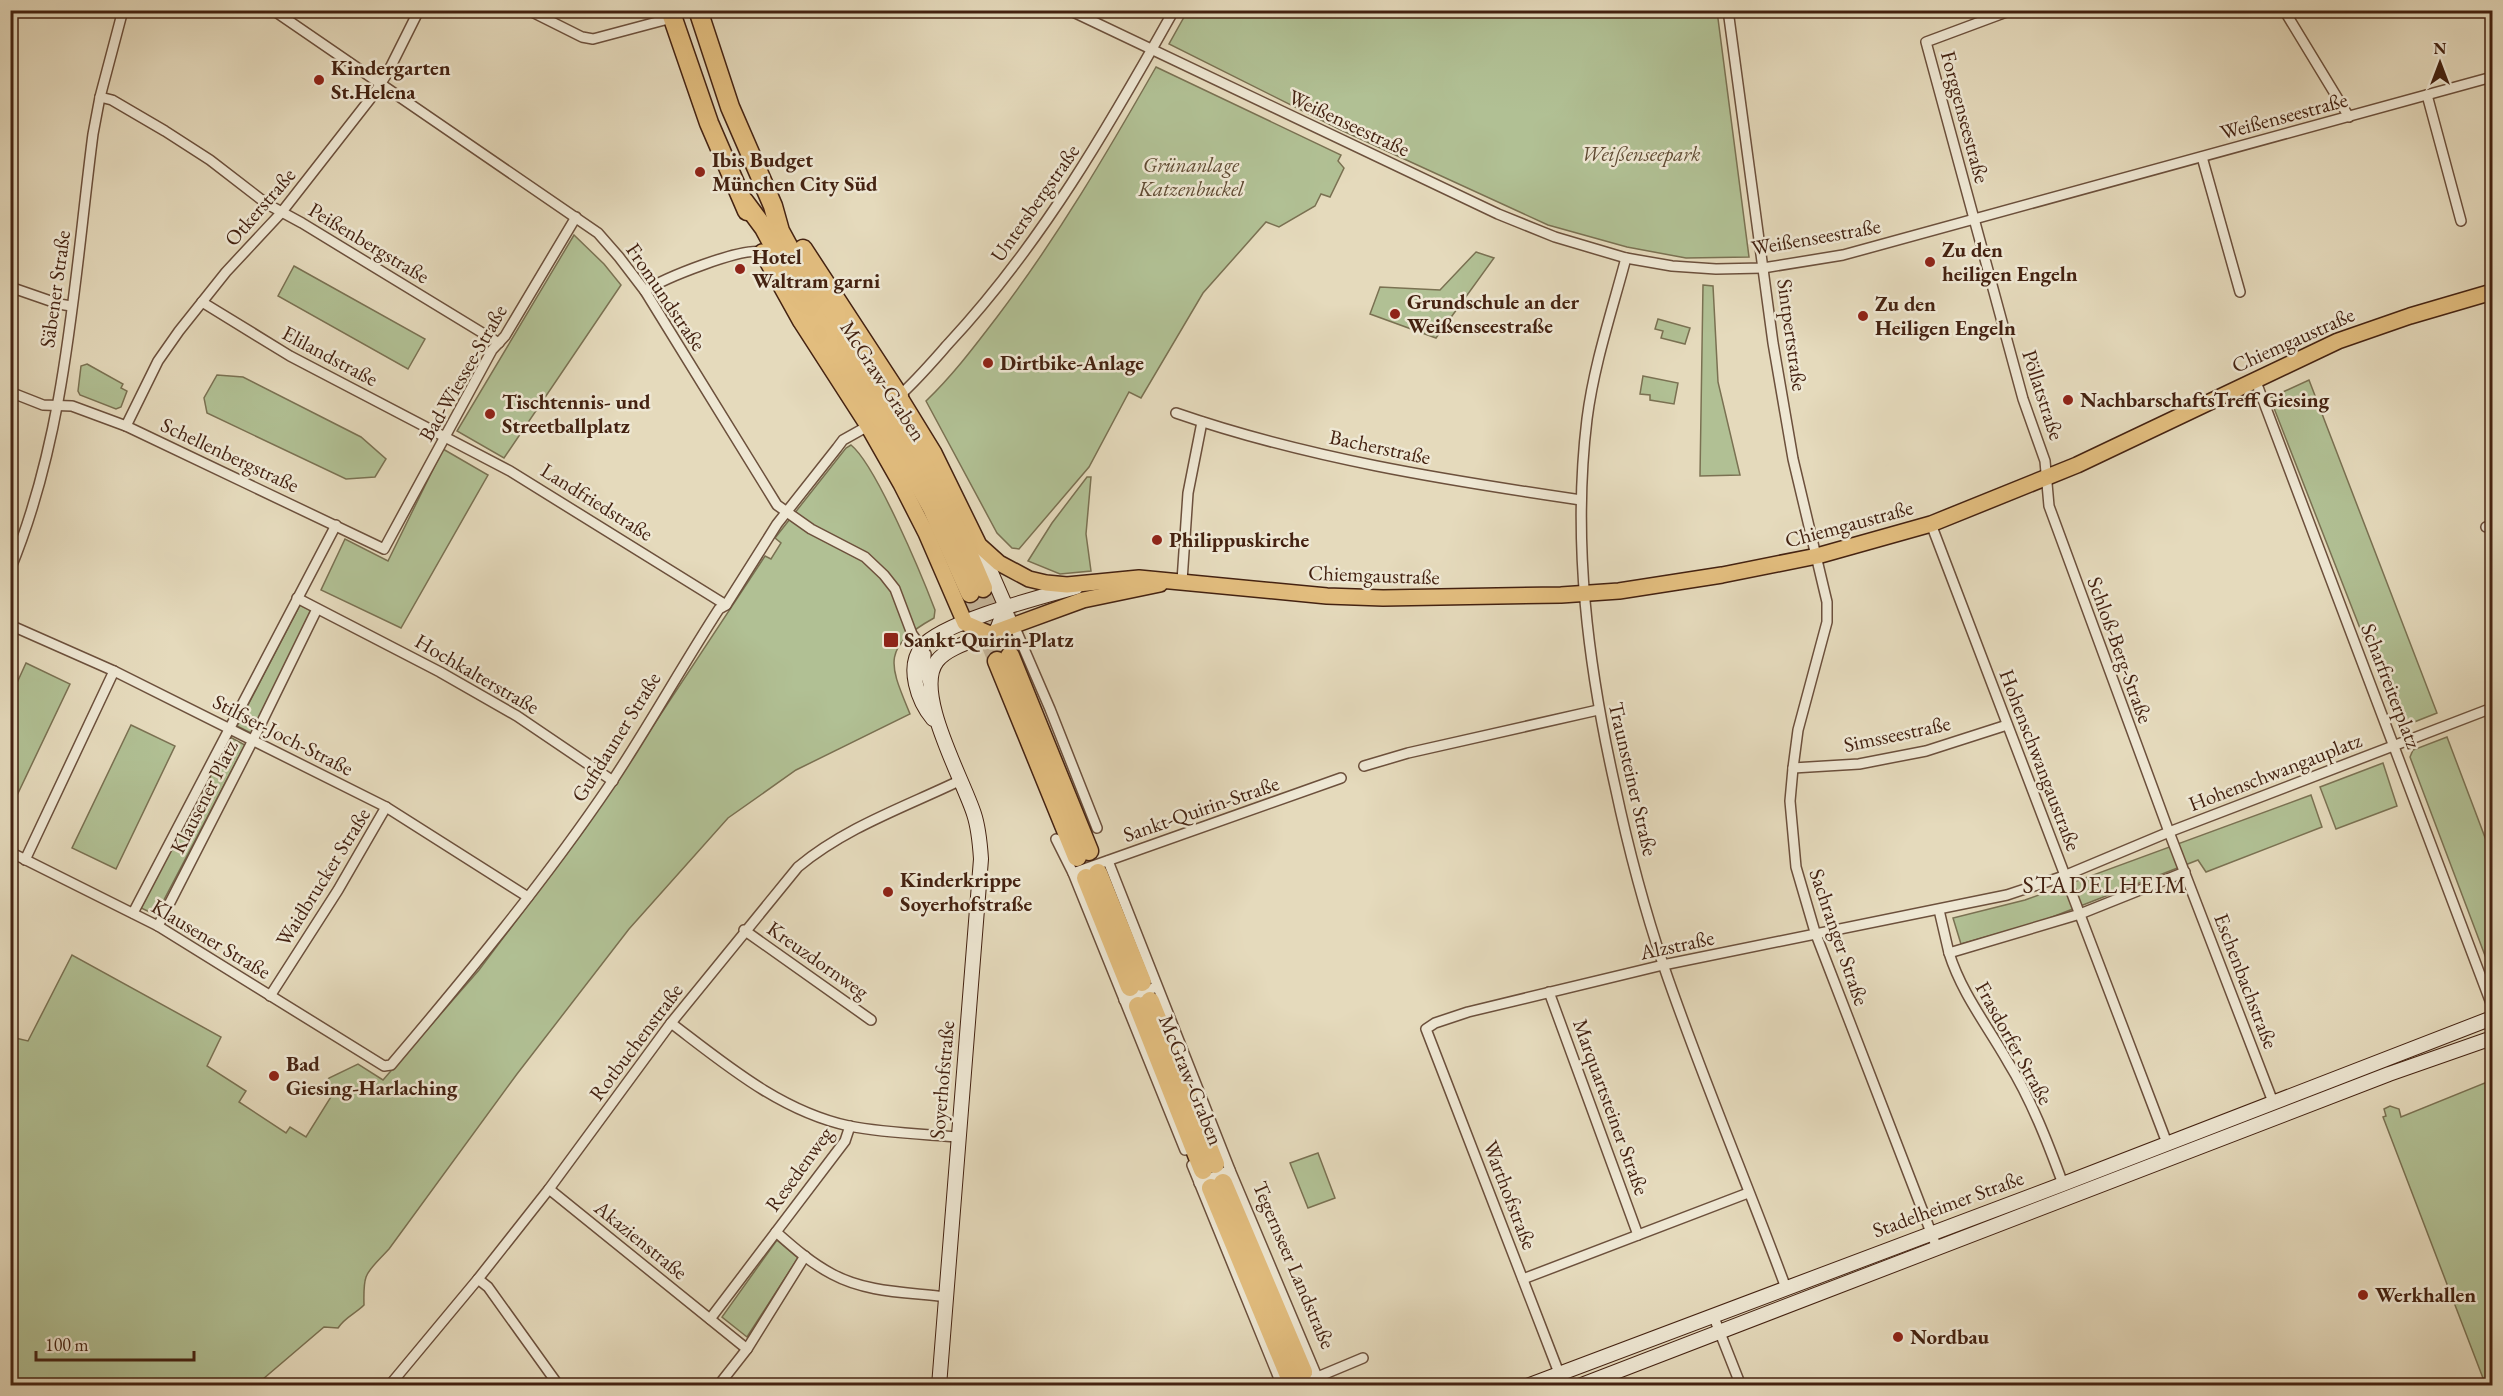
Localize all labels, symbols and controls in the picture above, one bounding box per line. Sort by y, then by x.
north arrow [2410,33,2470,93]
text: N [2434,38,2447,59]
street label: Forggenseestraße [1935,48,1996,186]
place label: Kindergarten St.Helena [331,54,451,105]
marker: Kindergarten St.Helena [312,73,326,87]
street label: Weißenseestraße [1284,83,1414,162]
street label: Weißenseestraße [2217,86,2351,145]
street label: Untersbergstraße [984,138,1085,267]
park label: Weißenseepark [1581,140,1701,167]
place label: Ibis Budget München City Süd [712,146,878,197]
park label: Grünanlage Katzenbuckel [1137,151,1245,202]
street label: Otkerstraße [218,162,301,251]
marker: Ibis Budget München City Süd [693,165,707,179]
street label: Peißenbergstraße [304,196,435,289]
street label: Weißenseestraße [1749,212,1883,261]
street label: Säbener Straße [33,229,76,349]
place label: Zu den heiligen Engeln [1942,236,2078,287]
street label: Fromundstraße [620,237,713,356]
place label: Hotel Waltram garni [752,243,880,294]
marker: Zu den heiligen Engeln [1923,255,1937,269]
marker: Hotel Waltram garni [733,262,747,276]
street label: Sintpertstraße [1771,277,1814,393]
place label: Grundschule an der Weißenseestraße [1407,288,1579,339]
place label: Zu den Heiligen Engeln [1875,290,2016,341]
street label: Bad-Wiessee-Straße [412,299,513,446]
street label: Chiemgaustraße [2227,300,2358,379]
marker: Grundschule an der Weißenseestraße [1388,307,1402,321]
marker: Zu den Heiligen Engeln [1856,309,1870,323]
street label: McGraw-Graben [834,315,932,446]
street label: Elilandstraße [278,319,383,392]
street label: Pöllatstraße [2016,346,2071,443]
place label: Dirtbike-Anlage [1000,349,1144,376]
marker: Dirtbike-Anlage [981,356,995,370]
place label: NachbarschaftsTreff Giesing [2080,386,2330,413]
place label: Tischtennis- und Streetballplatz [502,388,651,439]
marker: NachbarschaftsTreff Giesing [2061,393,2075,407]
marker: Tischtennis- und Streetballplatz [483,407,497,421]
street label: Schellenbergstraße [157,411,304,498]
street label: Bacherstraße [1327,423,1433,470]
street label: Landfriedstraße [536,456,658,547]
street label: Chiemgaustraße [1782,493,1916,554]
place label: Philippuskirche [1169,526,1309,553]
marker: Philippuskirche [1150,533,1164,547]
street label: Chiemgaustraße [1308,559,1440,590]
street label: Schloß-Berg-Straße [2081,573,2159,727]
street label: Scharfreiterplatz [2355,619,2428,752]
place label: Sankt-Quirin-Platz [904,626,1074,653]
street label: Hochkalterstraße [410,627,544,720]
marker: Sankt-Quirin-Platz [882,631,900,649]
street label: Hohenschwangaustraße [1993,665,2088,855]
street label: Gufidauner Straße [565,667,666,807]
street label: Stilfser-Joch-Straße [208,688,358,782]
street label: Traunsteiner Straße [1603,699,1664,859]
street label: Simsseestraße [1841,709,1953,758]
street label: Hohenschwangauplatz [2184,726,2365,817]
street label: Klausener Platz [163,735,244,858]
street label: Sankt-Quirin-Straße [1119,769,1283,849]
street label: Waidbrucker Straße [269,802,376,951]
street label: Sachranger Straße [1803,865,1876,1009]
place label: Kinderkrippe Soyerhofstraße [900,866,1032,917]
district label: STADELHEIM [2022,869,2188,900]
marker: Kinderkrippe Soyerhofstraße [881,885,895,899]
street label: Klausener Straße [147,892,276,985]
street label: Eschenbachstraße [2208,909,2285,1052]
street label: Kreuzdornweg [762,915,875,1005]
street label: Alzstraße [1636,924,1716,966]
street label: Frasdorfer Straße [1969,976,2059,1109]
street label: Rotbuchenstraße [583,978,689,1106]
street label: McGraw-Graben [1153,1011,1230,1149]
street label: Marquartsteiner Straße [1567,1015,1656,1199]
street label: Soyerhofstraße [923,1020,960,1140]
place label: Bad Giesing-Harlaching [286,1050,458,1101]
marker: Bad Giesing-Harlaching [267,1069,281,1083]
street label: Resedenweg [759,1120,839,1216]
street label: Warthofstraße [1477,1137,1544,1253]
street label: Stadelheimer Straße [1868,1164,2027,1243]
street label: Tegernseer Landstraße [1247,1177,1342,1353]
street label: Akazienstraße [588,1193,693,1285]
place label: Werkhallen [2375,1281,2476,1308]
marker: Werkhallen [2356,1288,2370,1302]
place label: Nordbau [1910,1323,1990,1350]
scale bar [36,1324,194,1362]
marker: Nordbau [1891,1330,1905,1344]
text: 100 m [45,1333,89,1356]

